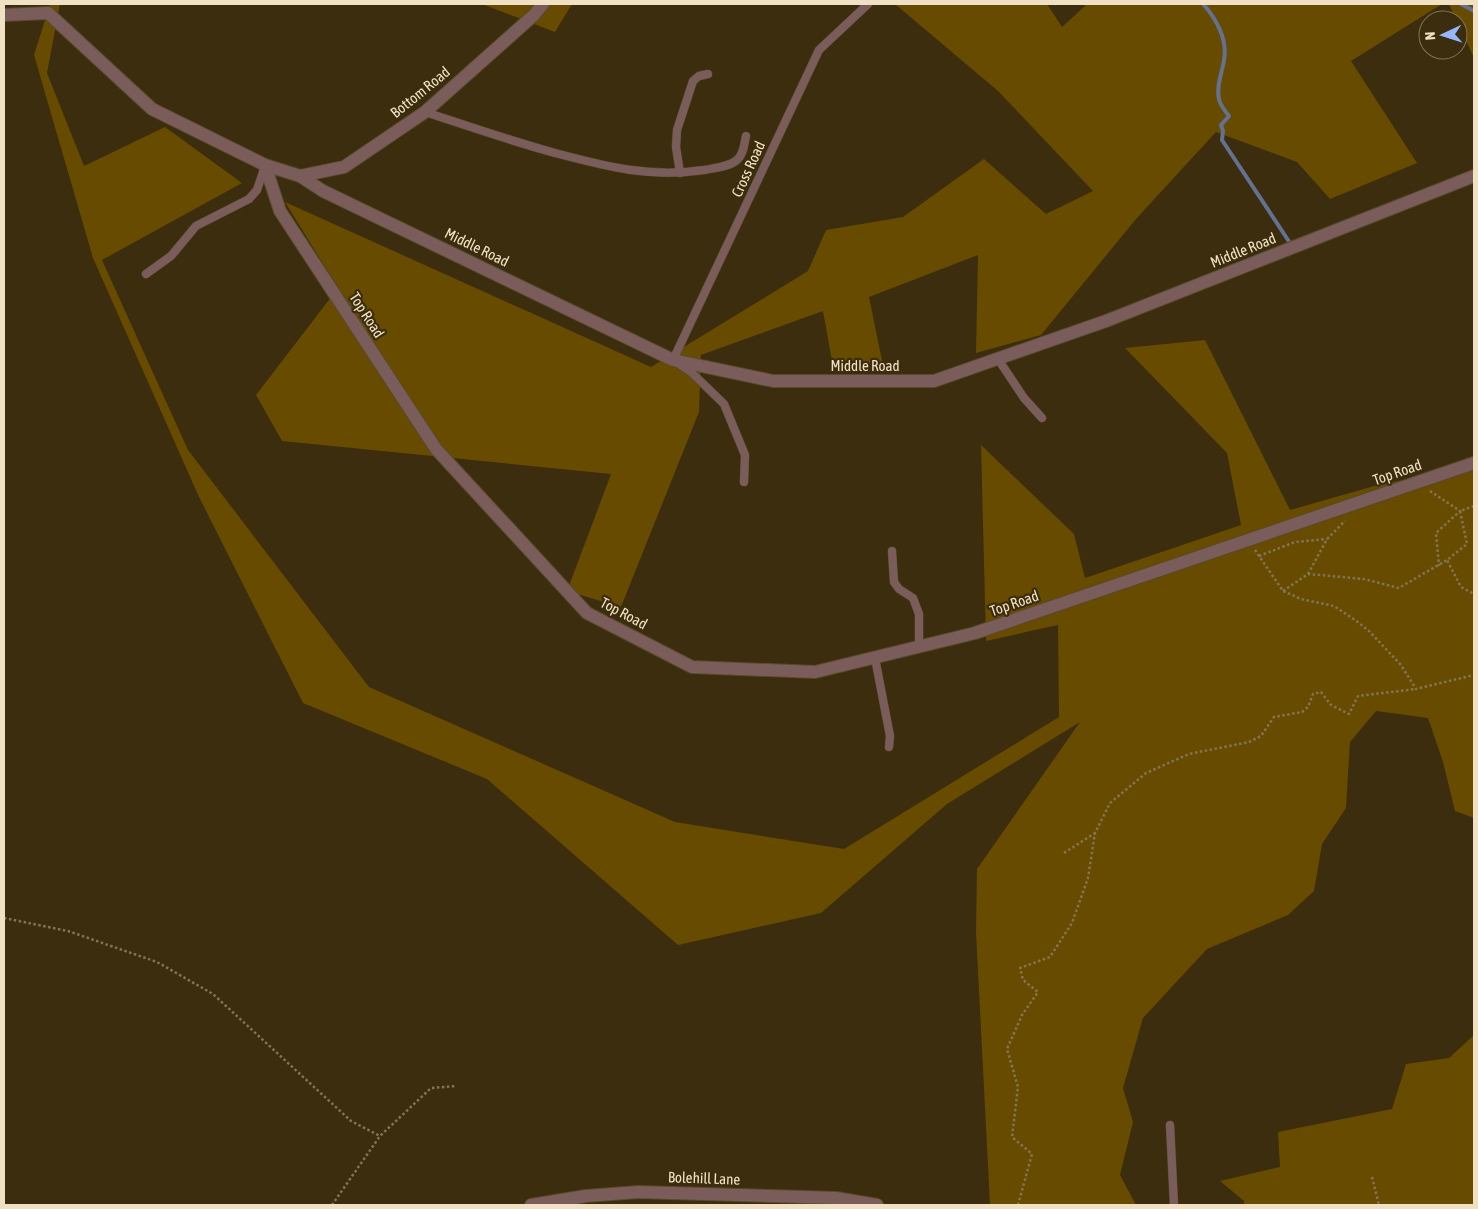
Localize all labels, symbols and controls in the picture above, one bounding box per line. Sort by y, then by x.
north arrow [1418,10,1468,60]
text: N [1422,31,1438,41]
street label: Bottom Road [387,63,453,121]
street label: Cross Road [728,138,768,200]
street label: Middle Road [442,224,512,270]
street label: Middle Road [1208,229,1278,271]
street label: Top Road [346,289,388,341]
street label: Middle Road [830,357,900,374]
street label: Top Road [1370,456,1424,488]
street label: Top Road [987,587,1041,619]
street label: Top Road [598,594,650,632]
street label: Bolehill Lane [668,1168,741,1188]

